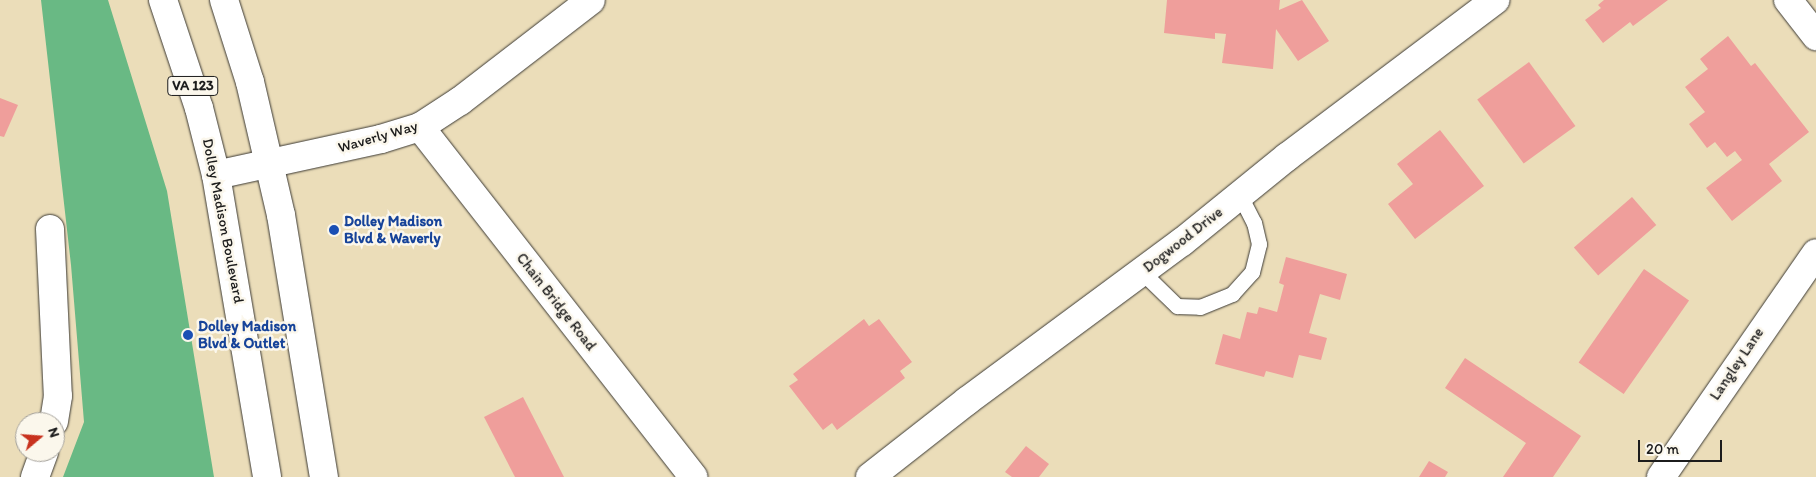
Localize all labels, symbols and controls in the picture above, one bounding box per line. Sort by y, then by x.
road number: VA 123 [167,74,219,98]
street label: Waverly Way [336,117,420,157]
street label: Dolley Madison Boulevard [198,137,248,305]
street label: Dogwood Drive [1140,203,1226,277]
place label: Dolley Madison Blvd & Waverly [344,212,442,247]
marker: Dolley Madison Blvd & Waverly [328,224,340,236]
street label: Chain Bridge Road [512,250,600,354]
place label: Dolley Madison Blvd & Outlet [198,317,296,352]
street label: Langley Lane [1706,324,1768,404]
marker: Dolley Madison Blvd & Outlet [182,329,194,341]
north arrow [15,412,65,462]
text: N [44,425,63,440]
scale bar [1641,430,1725,462]
text: 20 m [1646,440,1679,458]

